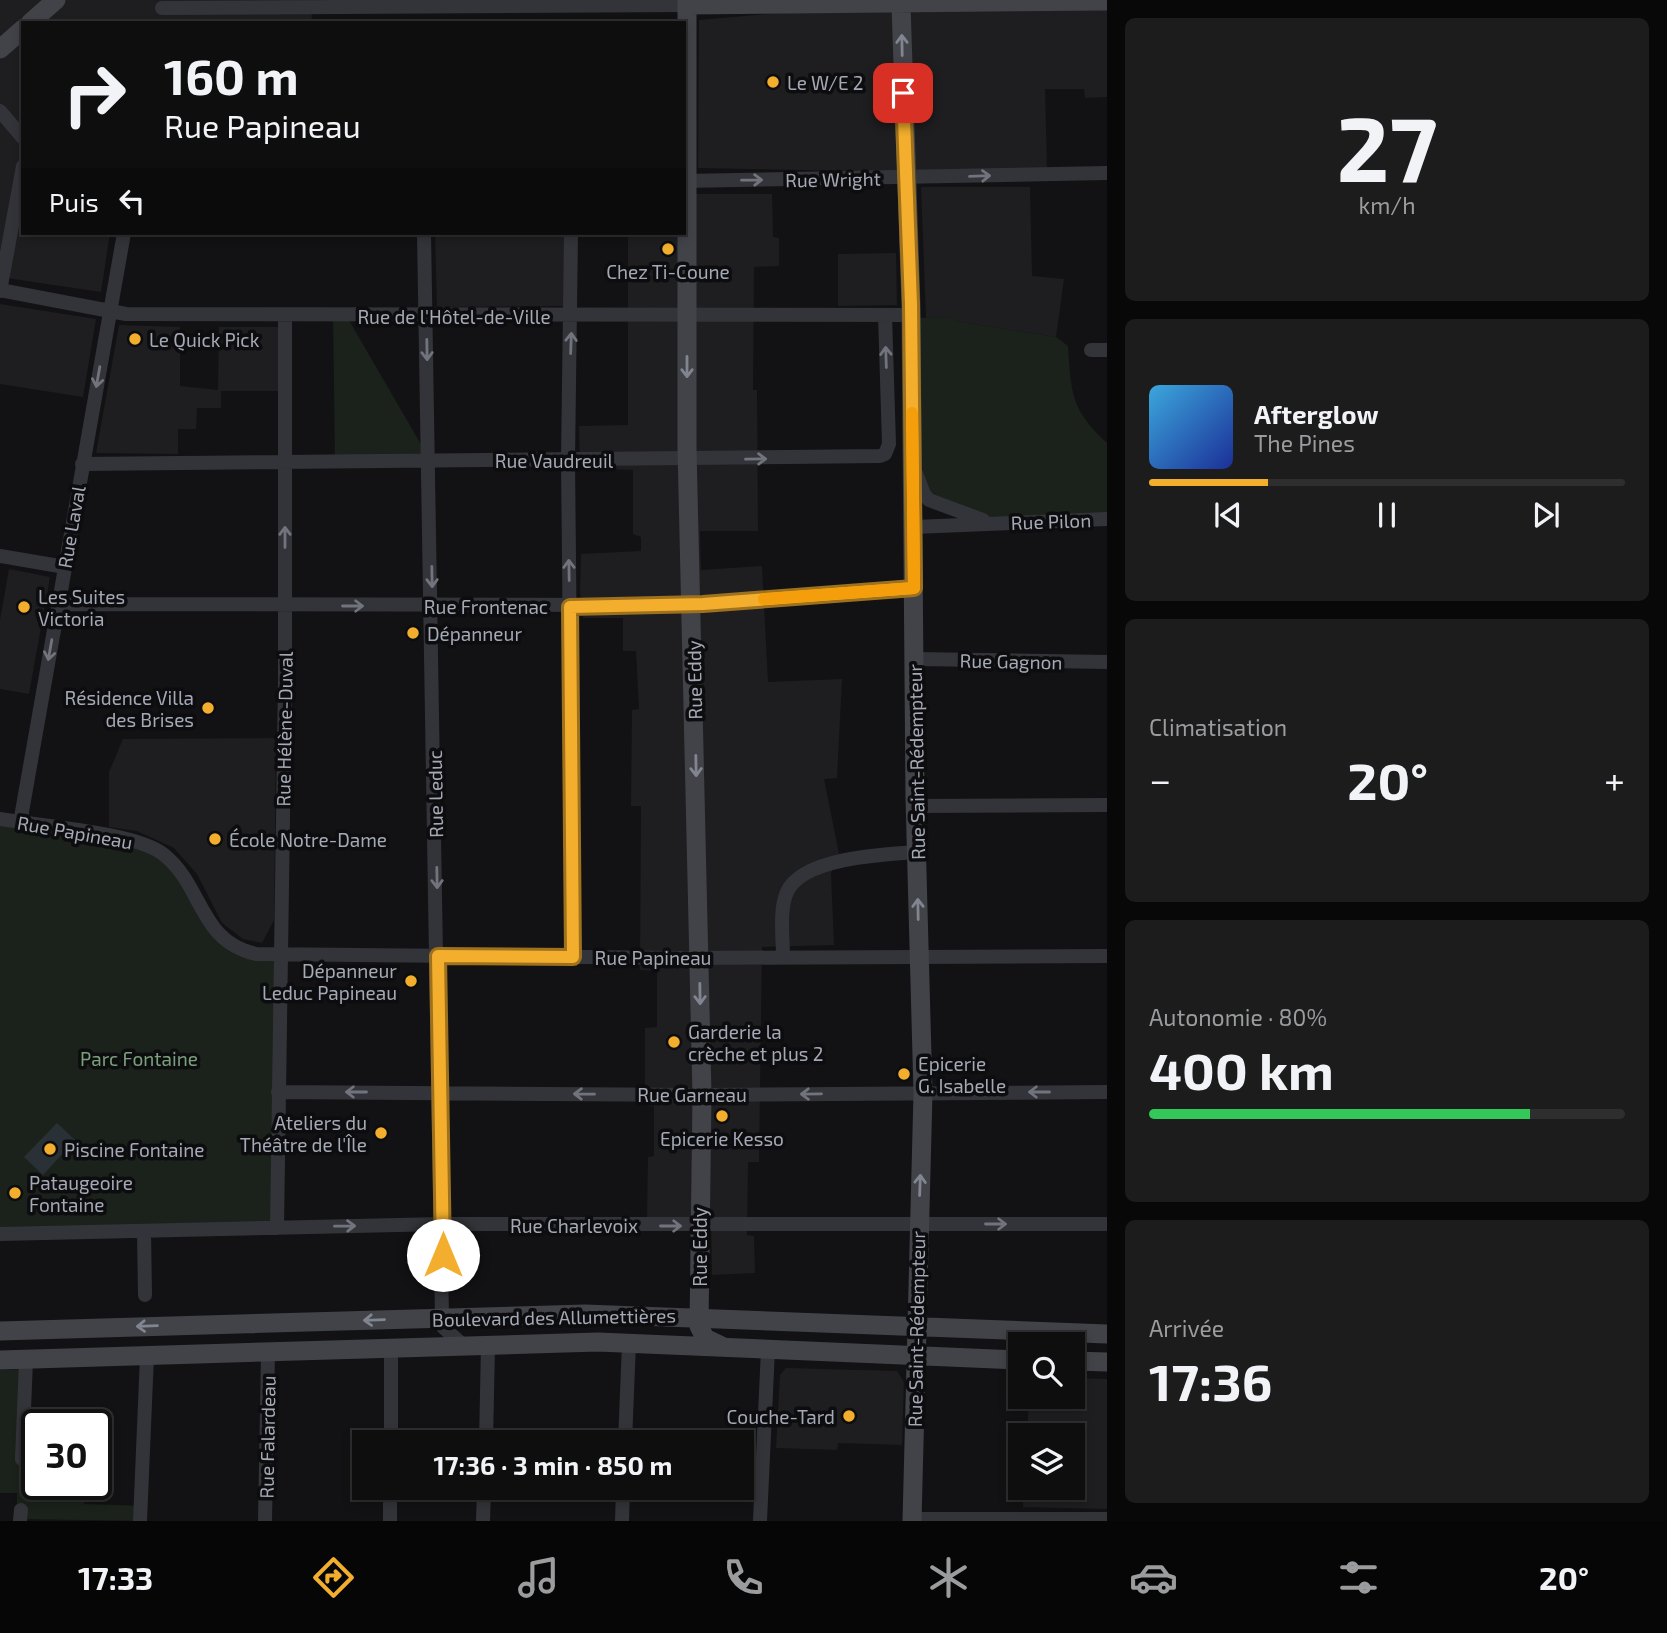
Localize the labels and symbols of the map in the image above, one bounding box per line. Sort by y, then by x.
one-way arrow [895,33,908,56]
pin [873,63,933,123]
place label: Le W/E 2 [787,71,863,94]
marker: Le W/E 2 [765,74,781,90]
street label: Rue Wright [785,167,881,191]
one-way arrow [968,170,991,183]
one-way arrow [741,173,764,187]
marker: Chez Ti-Coune [660,241,676,257]
place label: Chez Ti-Coune [606,260,730,283]
street label: Rue de l'Hôtel-de-Ville [357,305,551,328]
place label: Le Quick Pick [149,328,260,351]
marker: Le Quick Pick [127,331,143,347]
one-way arrow [565,332,578,355]
one-way arrow [420,338,434,361]
one-way arrow [880,346,893,369]
one-way arrow [680,356,694,379]
one-way arrow [91,365,104,388]
street label: Rue Vaudreuil [495,449,614,472]
one-way arrow [744,452,767,465]
street label: Rue Laval [52,484,90,570]
street label: Rue Pilon [1010,508,1092,534]
one-way arrow [278,526,291,549]
one-way arrow [562,559,576,582]
one-way arrow [425,566,439,589]
place label: Les Suites Victoria [38,585,125,630]
street label: Rue Frontenac [424,595,548,618]
marker: Les Suites Victoria [16,599,32,615]
one-way arrow [341,599,364,613]
place label: Dépanneur [427,622,522,645]
marker: Dépanneur [405,625,421,641]
one-way arrow [43,638,56,660]
street label: Rue Eddy [682,640,706,720]
street label: Rue Gagnon [959,649,1063,673]
street label: Rue Hélène-Duval [271,651,297,807]
street label: Rue Saint-Rédempteur [903,663,929,860]
place label: Résidence Villa des Brises [65,686,194,731]
marker: Résidence Villa des Brises [200,700,216,716]
street label: Rue Leduc [423,750,447,838]
one-way arrow [689,755,702,778]
street label: Rue Papineau [15,811,135,853]
place label: École Notre-Dame [229,828,387,851]
marker: École Notre-Dame [207,831,223,847]
one-way arrow [430,867,443,890]
one-way arrow [911,898,925,921]
street label: Rue Papineau [595,946,711,969]
place label: Dépanneur Leduc Papineau [262,959,397,1004]
marker: Dépanneur Leduc Papineau [403,973,419,989]
one-way arrow [693,982,707,1005]
place label: Garderie la crèche et plus 2 [688,1020,823,1065]
marker: Garderie la crèche et plus 2 [666,1034,682,1050]
park label: Parc Fontaine [80,1047,198,1070]
place label: Epicerie G. Isabelle [918,1052,1006,1097]
marker: Epicerie G. Isabelle [896,1066,912,1082]
street label: Rue Garneau [637,1083,747,1106]
one-way arrow [345,1085,368,1099]
one-way arrow [1028,1085,1051,1099]
one-way arrow [573,1087,596,1100]
one-way arrow [800,1087,823,1100]
marker: Epicerie Kesso [714,1108,730,1124]
place label: Ateliers du Théâtre de l'Île [240,1111,367,1156]
marker: Ateliers du Théâtre de l'Île [373,1125,389,1141]
place label: Epicerie Kesso [660,1127,784,1150]
place label: Piscine Fontaine [64,1138,204,1161]
marker: Piscine Fontaine [42,1141,58,1157]
place label: Pataugeoire Fontaine [29,1171,133,1216]
one-way arrow [913,1174,927,1197]
marker: Pataugeoire Fontaine [7,1185,23,1201]
street label: Rue Eddy [688,1207,711,1287]
street label: Rue Charlevoix [510,1214,638,1237]
one-way arrow [984,1217,1007,1231]
position arrow [406,1218,480,1292]
one-way arrow [659,1219,682,1233]
one-way arrow [333,1220,356,1233]
street label: Rue Saint-Rédempteur [903,1230,929,1427]
street label: Boulevard des Allumettières [432,1303,676,1331]
one-way arrow [363,1313,386,1327]
one-way arrow [136,1320,159,1333]
street label: Rue Falardeau [254,1375,280,1499]
place label: Couche-Tard [727,1405,835,1428]
marker: Couche-Tard [841,1408,857,1424]
speed limit sign: 30 [21,1409,112,1500]

